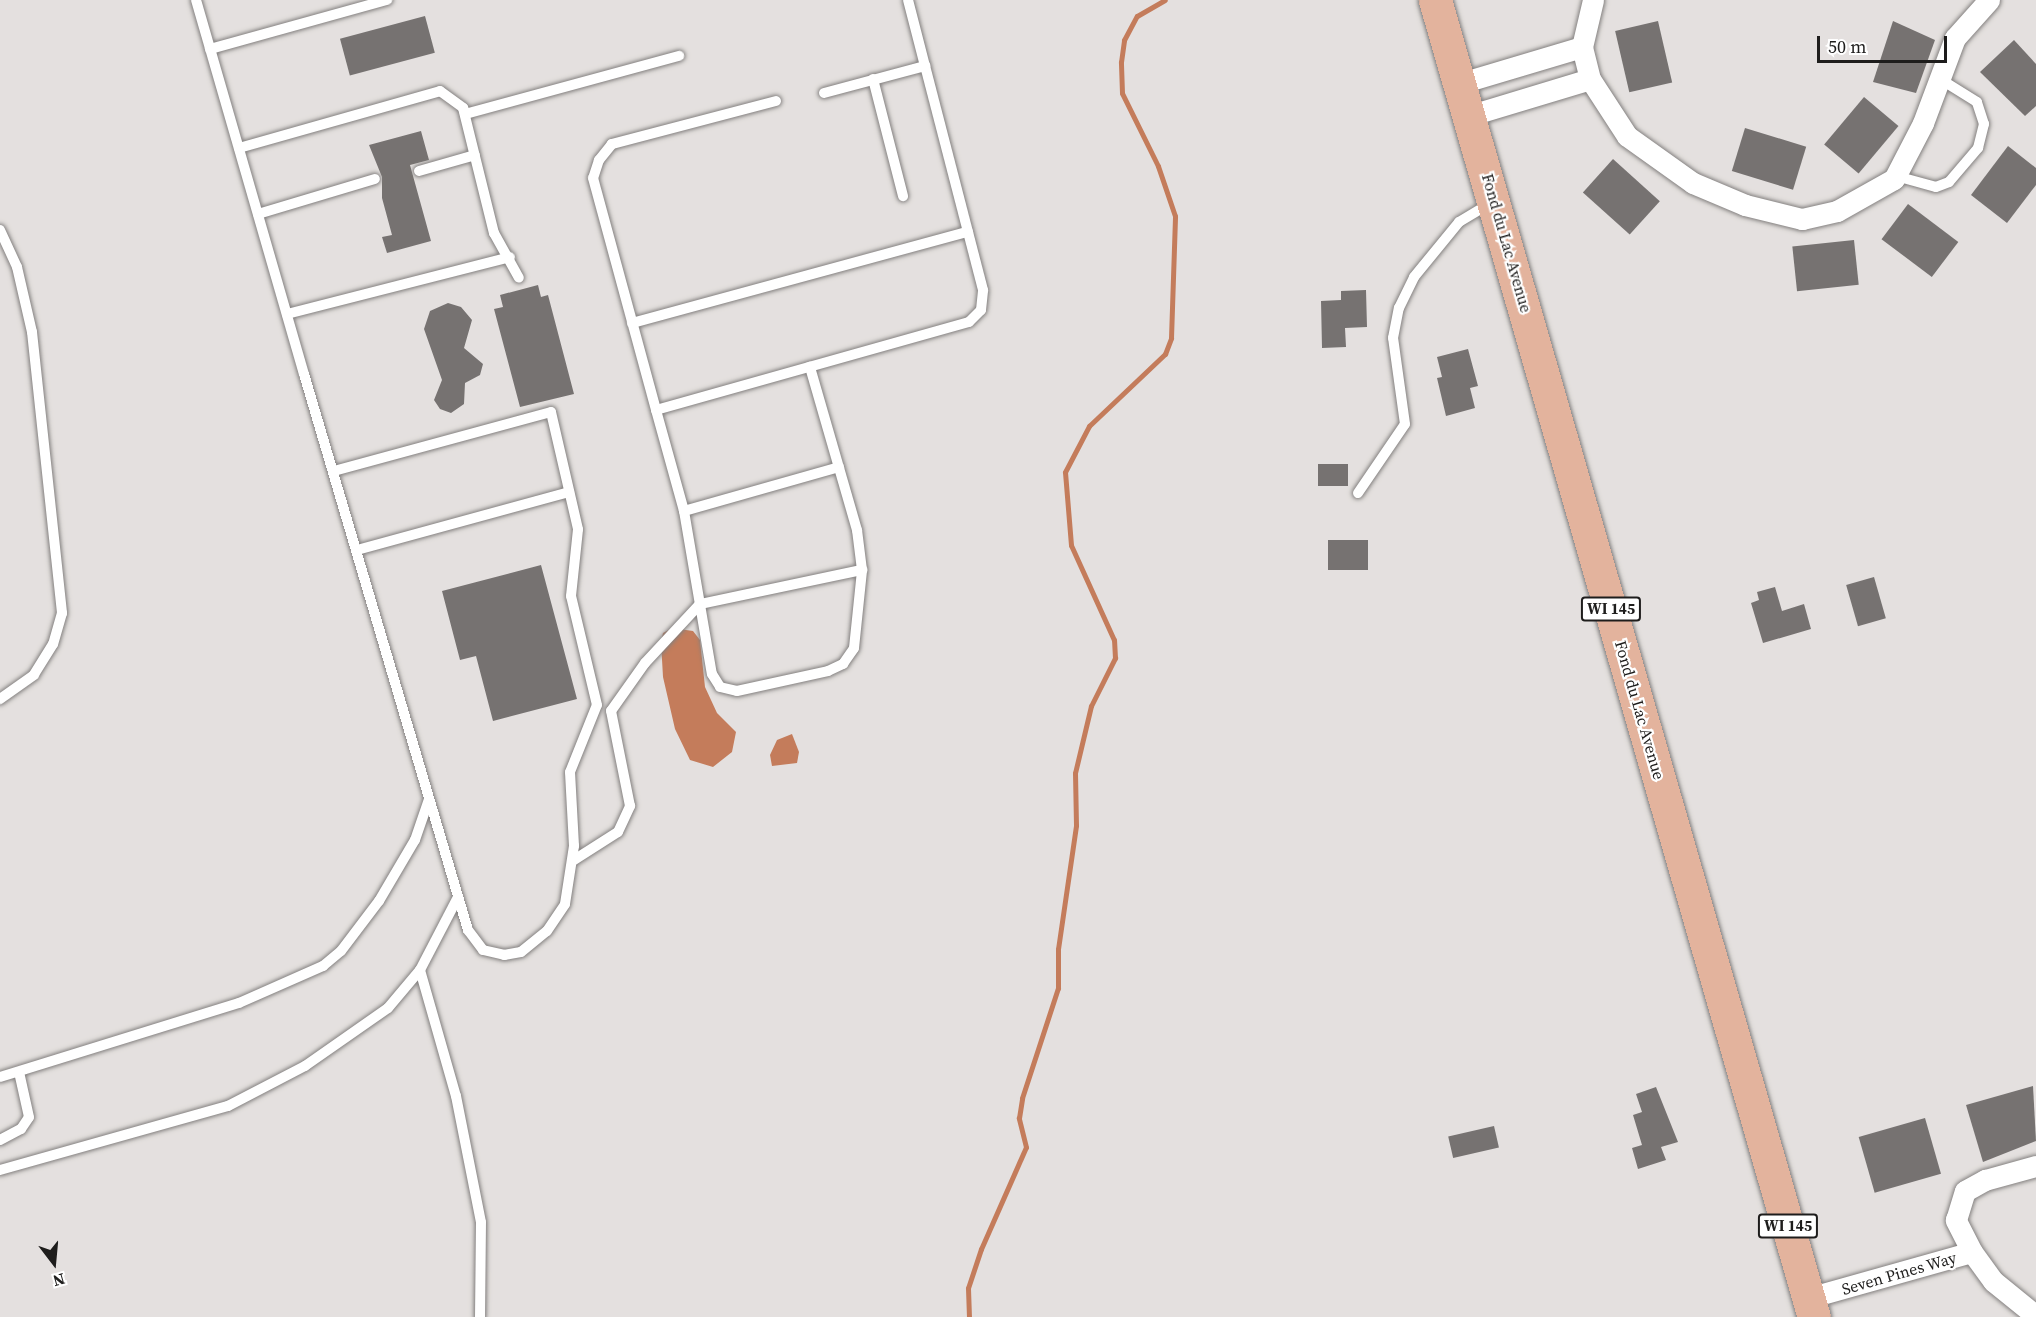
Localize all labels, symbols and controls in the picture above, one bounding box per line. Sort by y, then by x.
scale bar [1820,24,1950,62]
text: 50 m [1828,34,1866,59]
street label: Fond du Lac Avenue [1478,171,1536,315]
road number: WI 145 [1580,597,1642,621]
street label: Fond du Lac Avenue [1611,638,1669,782]
road number: WI 145 [1756,1214,1820,1238]
north arrow [24,1233,84,1293]
street label: Seven Pines Way [1839,1247,1959,1299]
text: N [50,1268,68,1292]

